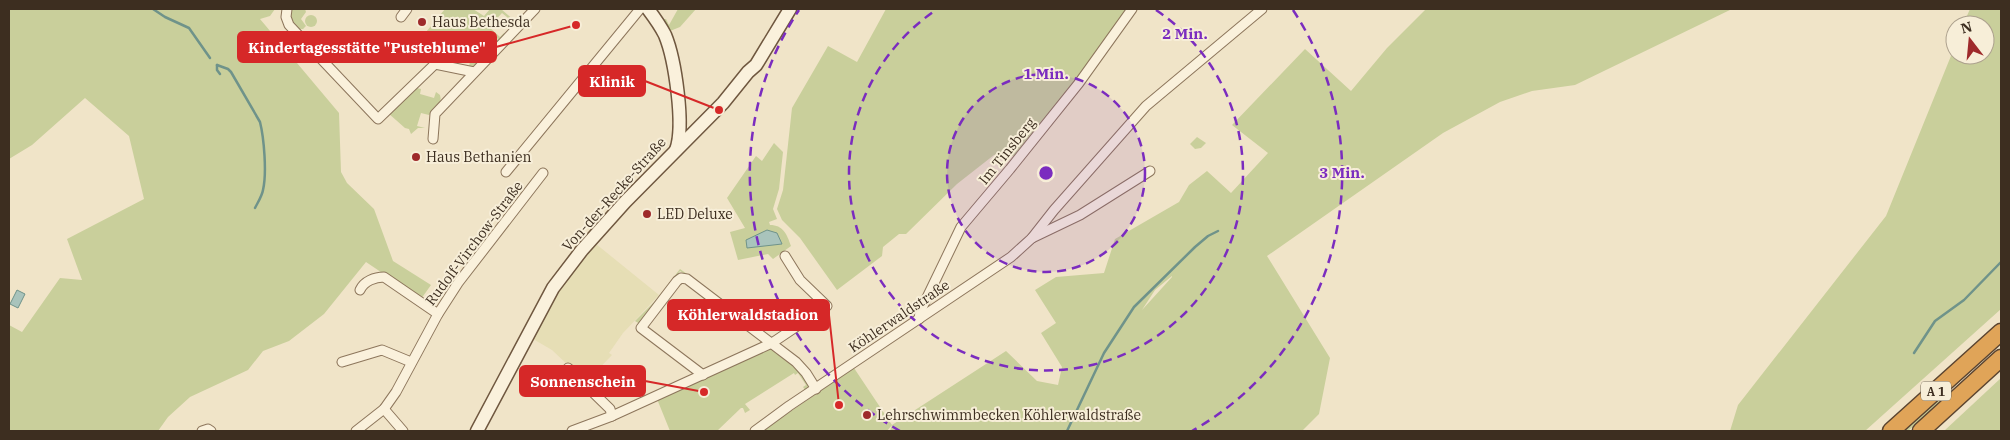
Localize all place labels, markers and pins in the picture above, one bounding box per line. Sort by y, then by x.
place label: Haus Bethesda [432,13,531,31]
marker: Haus Bethesda [416,16,428,28]
callout: Kindertagesstätte "Pusteblume" [238,32,496,62]
callout: Klinik [579,66,645,96]
place label: Haus Bethanien [426,148,531,166]
marker: Haus Bethanien [410,151,422,163]
centre of rings [1037,164,1055,182]
place label: LED Deluxe [657,205,733,223]
marker: LED Deluxe [641,208,653,220]
callout: Köhlerwaldstadion [668,300,829,330]
callout: Sonnenschein [520,366,645,396]
place label: Lehrschwimmbecken Köhlerwaldstraße [877,406,1141,424]
marker: Lehrschwimmbecken Köhlerwaldstraße [861,409,873,421]

